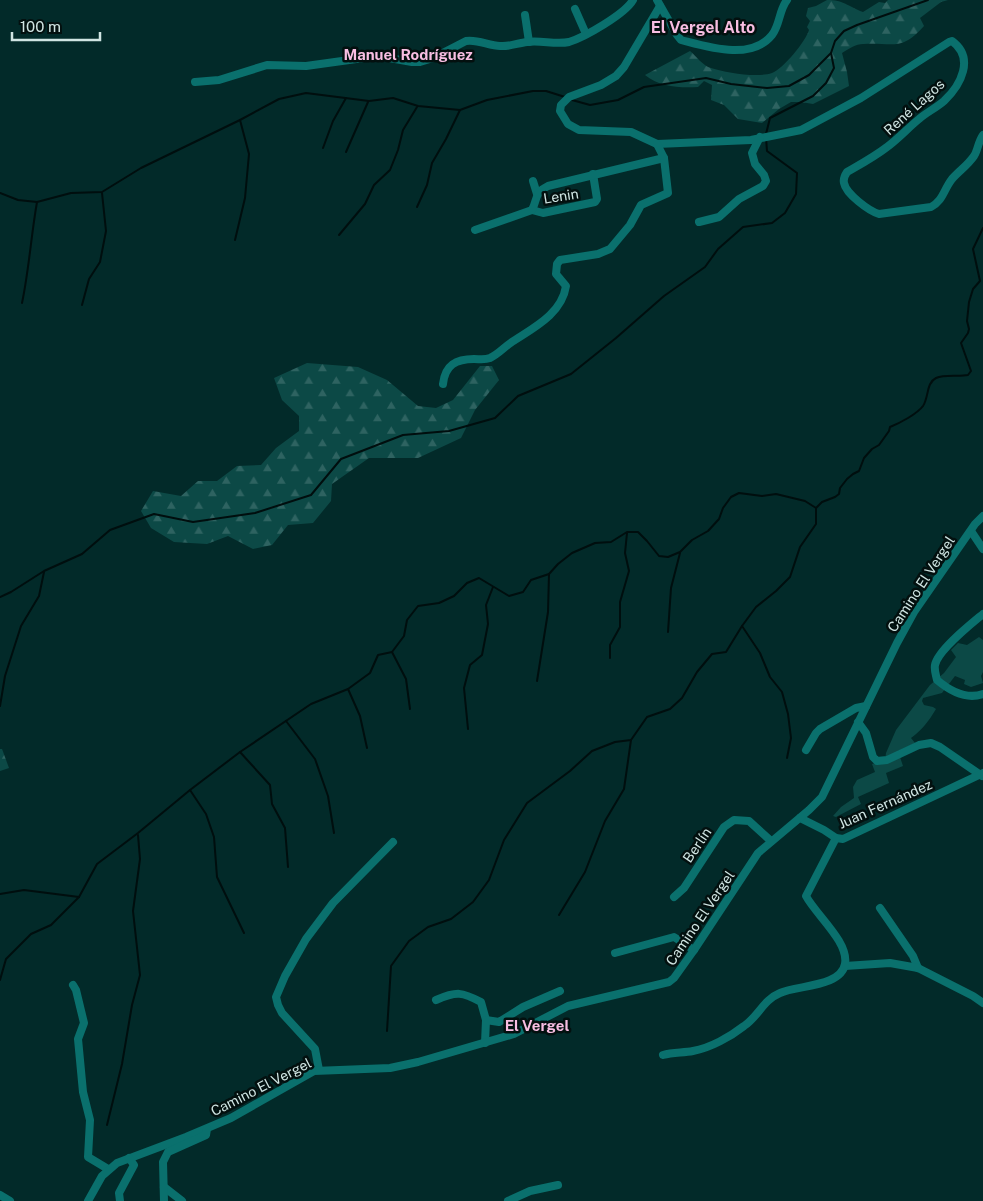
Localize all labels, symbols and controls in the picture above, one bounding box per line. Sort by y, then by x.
scale bar [12,10,100,42]
text: 100 m [20,18,61,35]
district label: El Vergel Alto [651,18,755,37]
district label: Manuel Rodríguez [343,46,473,63]
street label: René Lagos [881,76,947,138]
street label: Lenin [542,185,580,207]
street label: Camino El Vergel [884,533,958,635]
street label: Juan Fernández [836,776,935,832]
street label: Berlín [680,825,714,865]
street label: Camino El Vergel [662,868,738,968]
district label: El Vergel [505,1017,569,1034]
street label: Camino El Vergel [208,1055,314,1119]

